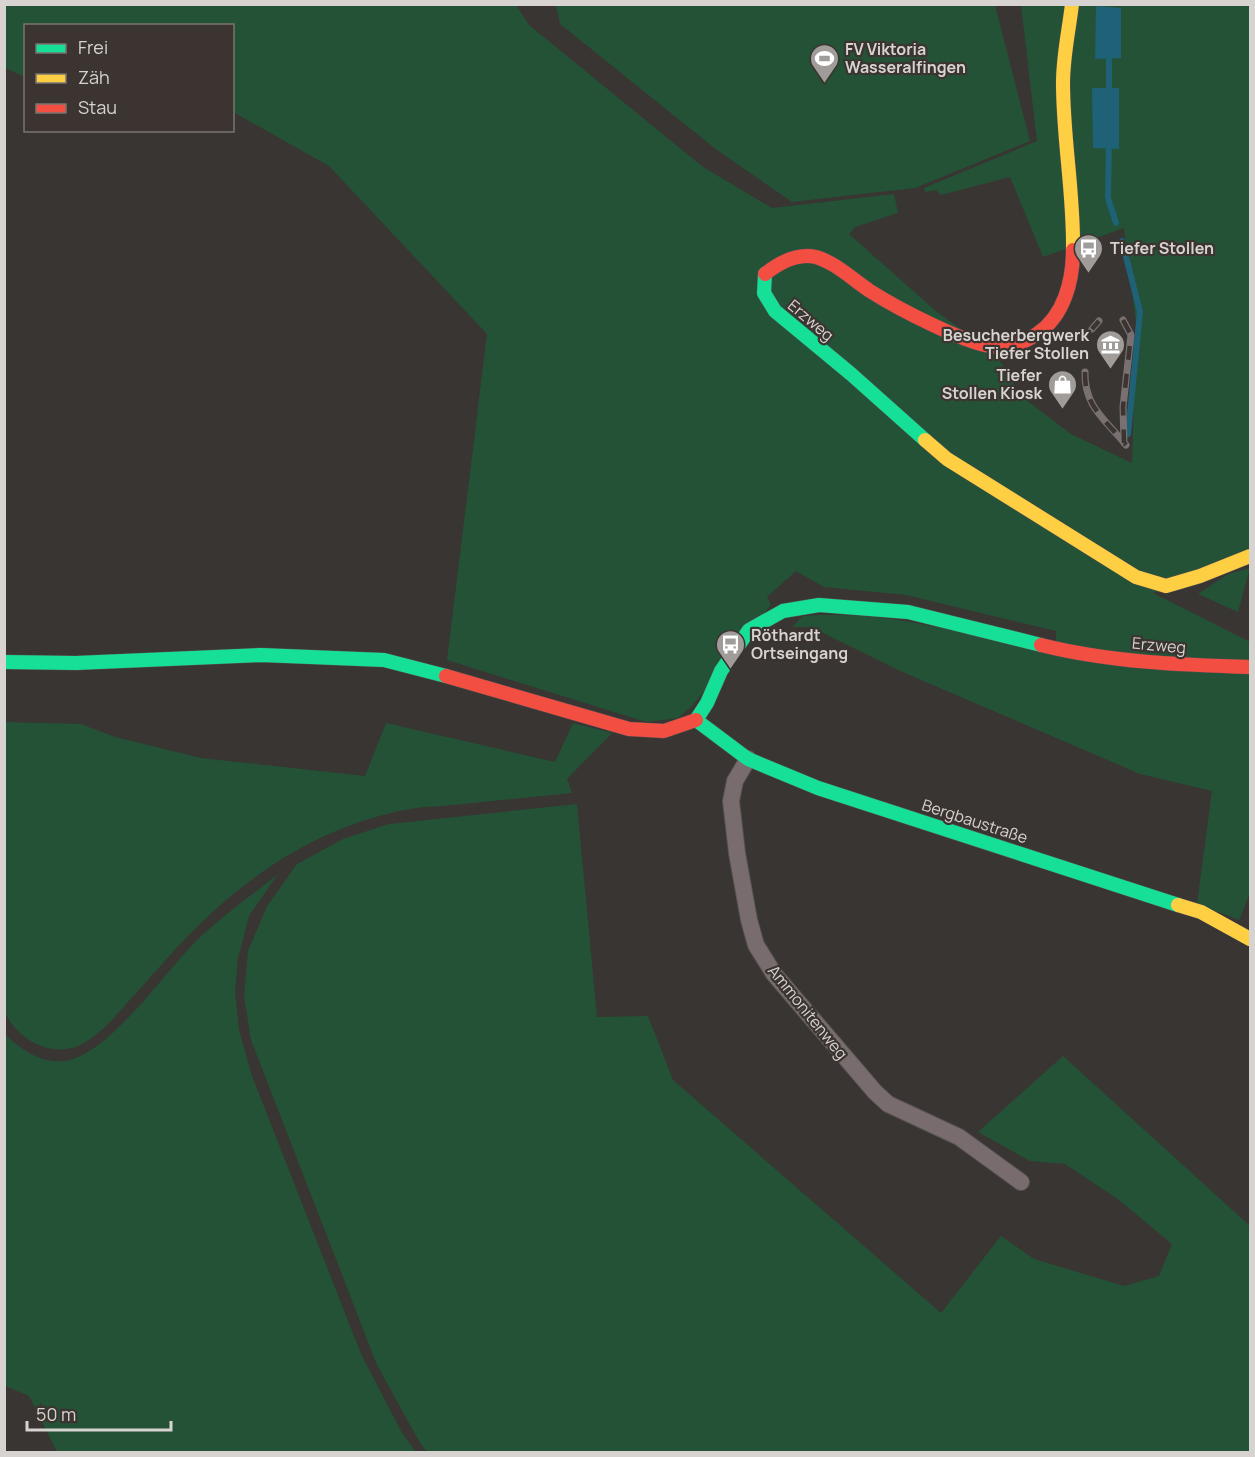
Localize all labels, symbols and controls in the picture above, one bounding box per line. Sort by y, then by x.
legend [24,24,234,132]
text: Frei [78,35,108,59]
place label: FV Viktoria Wasseralfingen [845,38,966,78]
sports icon: FV Viktoria Wasseralfingen [808,42,840,84]
text: Zäh [78,65,110,89]
text: Stau [78,95,117,119]
bus stop icon: Tiefer Stollen [1073,232,1105,274]
place label: Tiefer Stollen [1110,237,1214,259]
street label: Erzweg [783,294,839,346]
place label: Besucherbergwerk Tiefer Stollen [943,324,1089,364]
museum icon: Besucherbergwerk Tiefer Stollen [1094,328,1126,370]
place label: Tiefer Stollen Kiosk [942,364,1042,404]
shop icon: Tiefer Stollen Kiosk [1047,368,1079,410]
place label: Röthardt Ortseingang [751,624,848,664]
bus stop icon: Röthardt Ortseingang [714,628,746,670]
street label: Erzweg [1131,632,1187,658]
street label: Bergbaustraße [919,794,1031,848]
street label: Ammonitenweg [763,960,853,1064]
scale bar [27,1394,171,1432]
text: 50 m [36,1402,76,1426]

